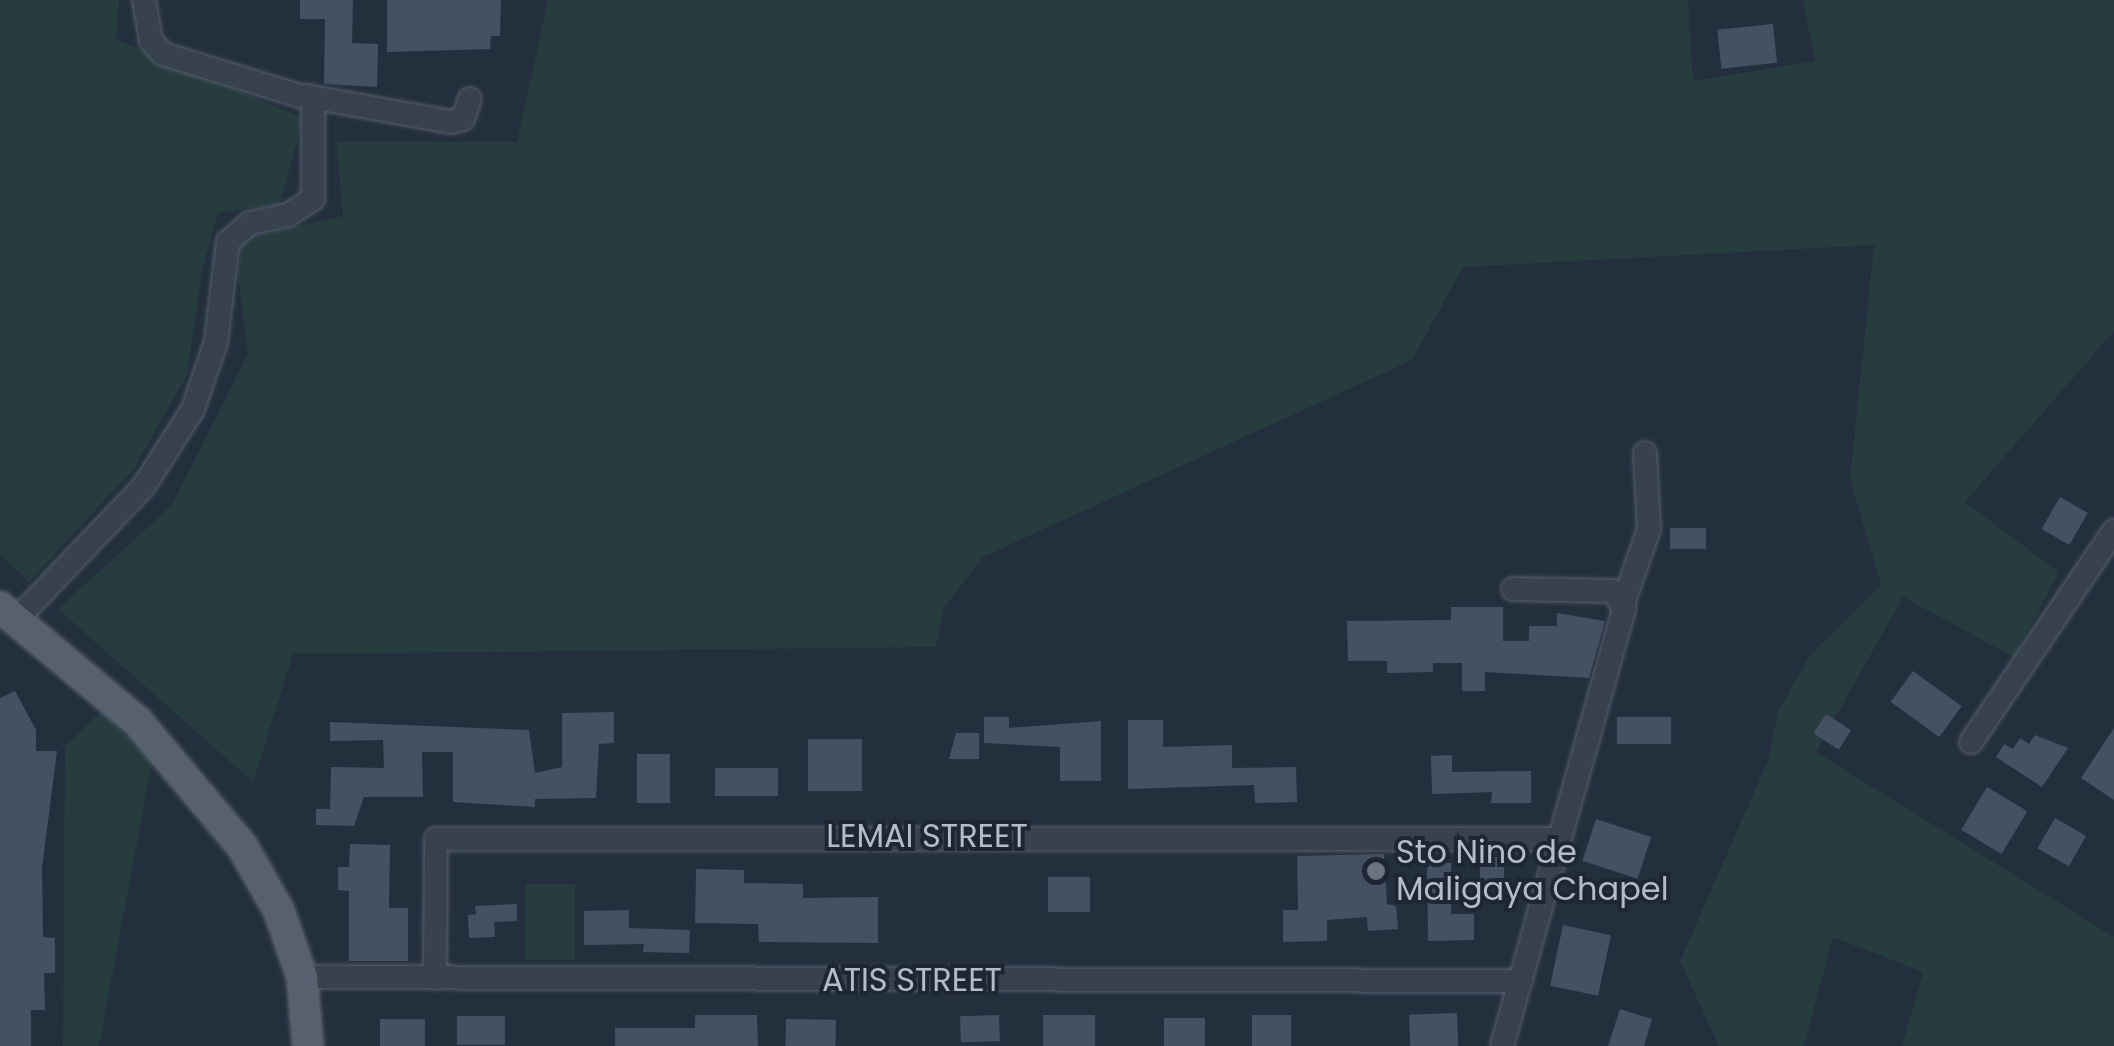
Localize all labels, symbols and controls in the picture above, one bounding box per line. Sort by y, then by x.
street label: LEMAI STREET [826,817,1028,855]
place label: Sto Nino de Maligaya Chapel [1396,834,1669,909]
marker: Sto Nino de Maligaya Chapel [1365,860,1387,882]
street label: ATIS STREET [822,961,1002,999]

